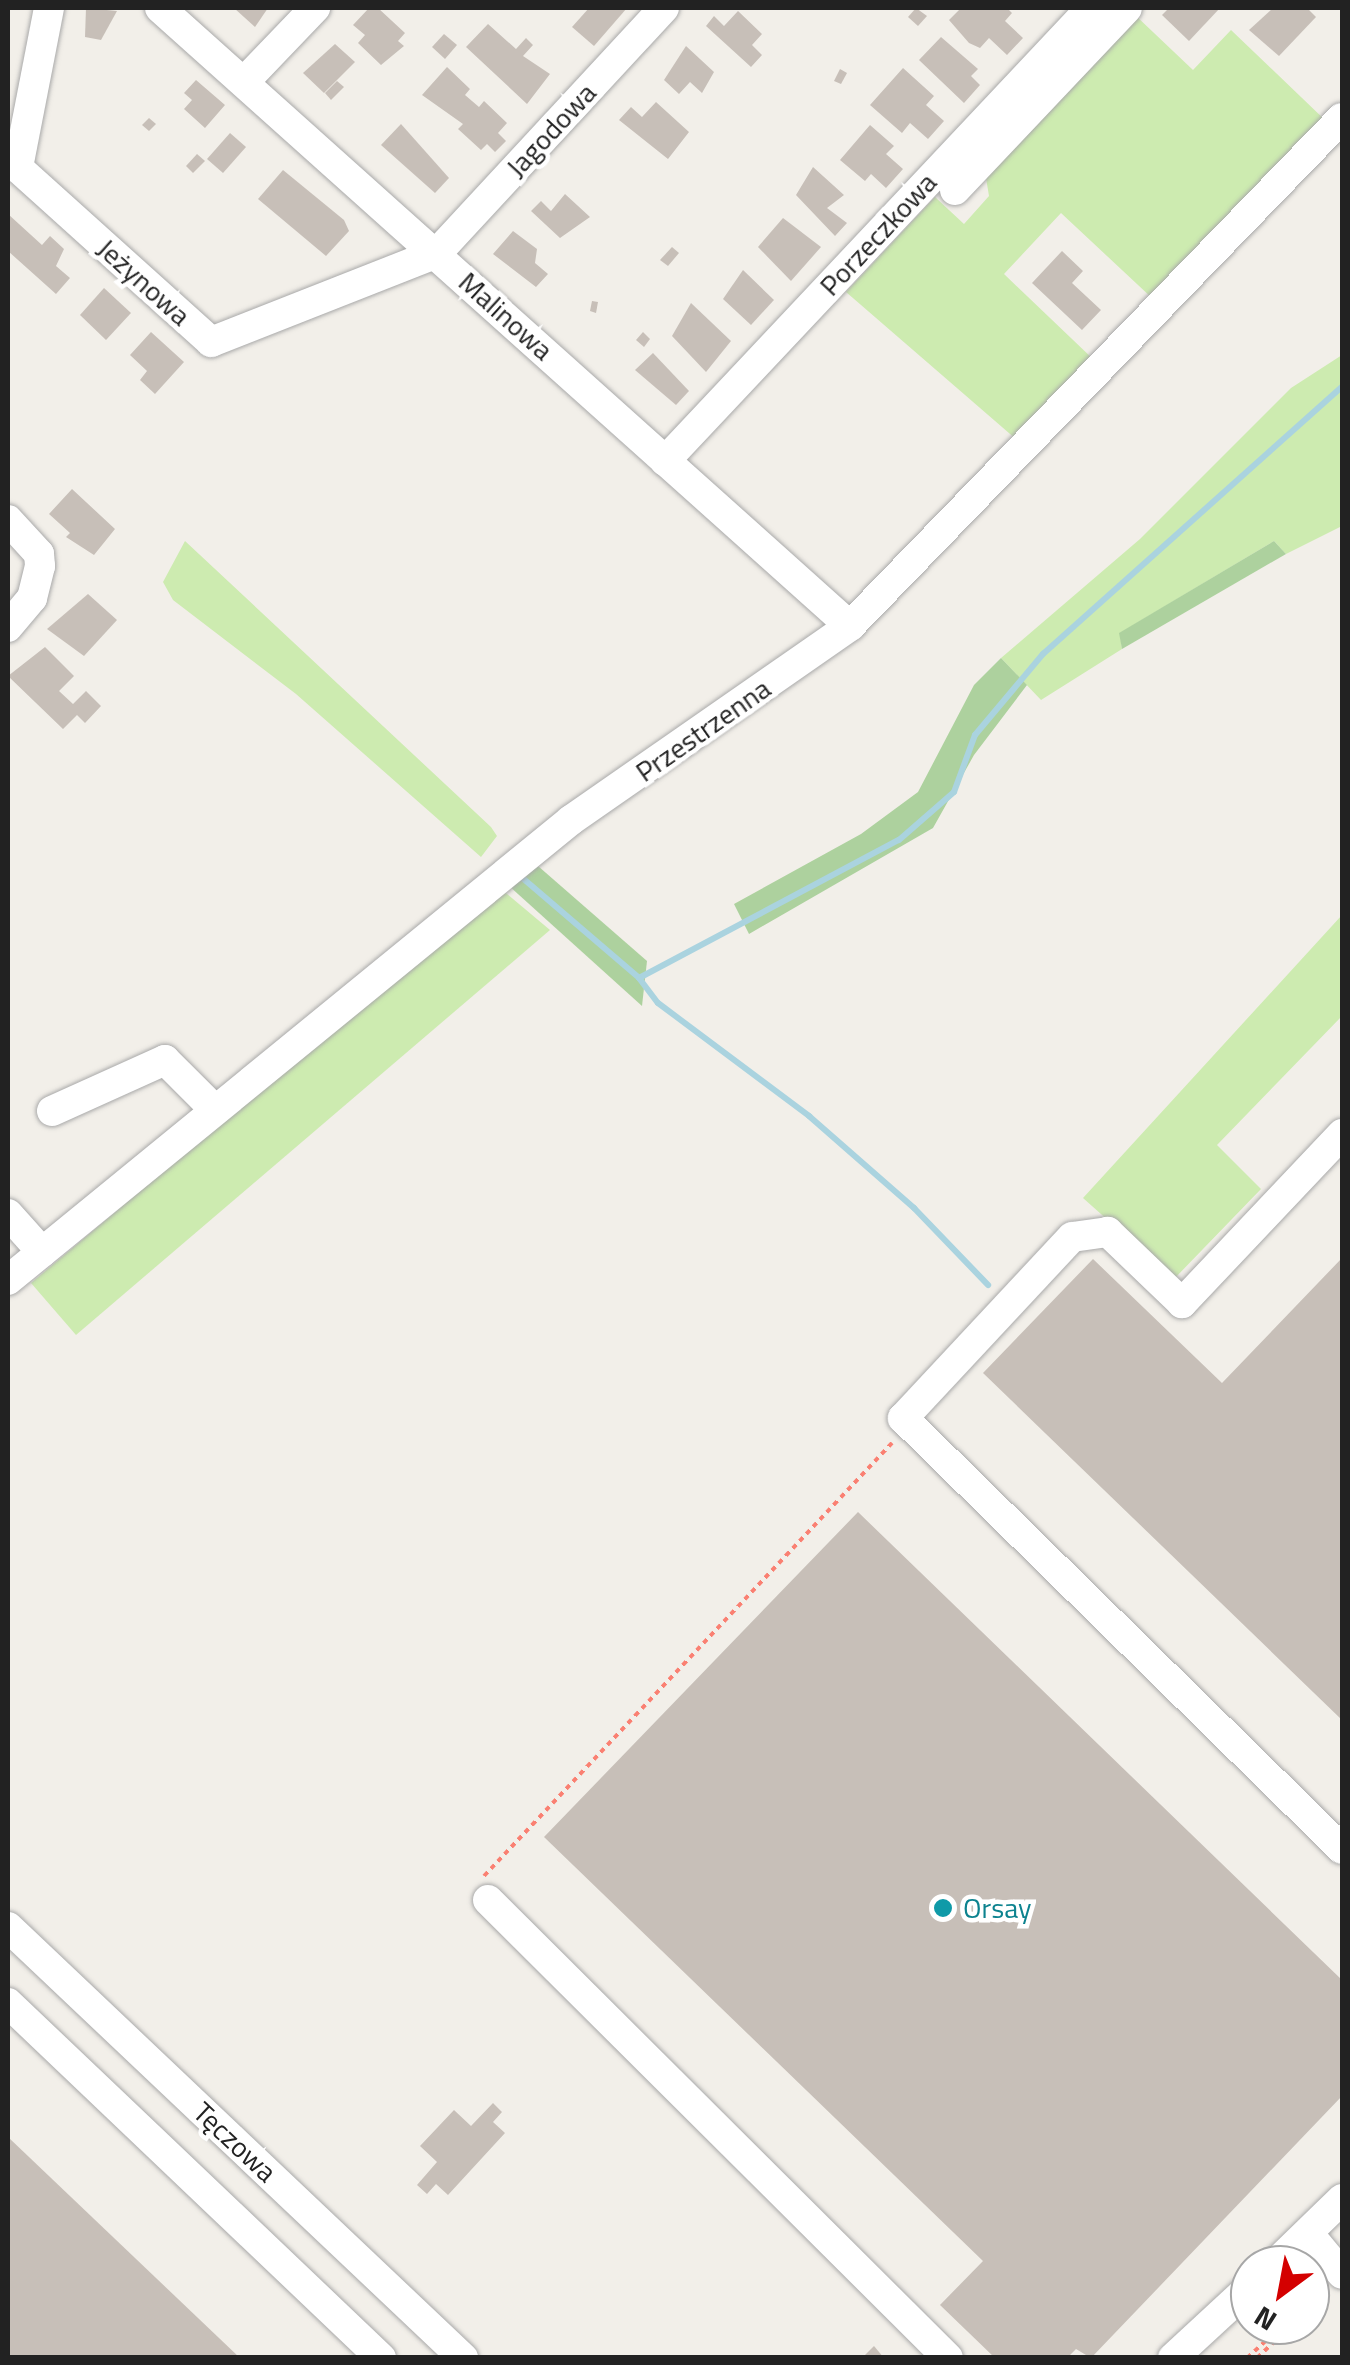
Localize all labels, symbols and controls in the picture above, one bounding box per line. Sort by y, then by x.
street label: Jagodowa [499,76,603,184]
street label: Porzeczkowa [813,166,943,302]
street label: Jeżynowa [91,232,197,332]
street label: Malinowa [452,265,560,367]
street label: Przestrzenna [629,671,777,789]
place label: Orsay [963,1891,1032,1925]
marker: Orsay [932,1897,954,1919]
street label: Tęczowa [187,2095,283,2189]
north arrow [1230,2245,1330,2345]
text: N [1245,2296,1285,2343]

